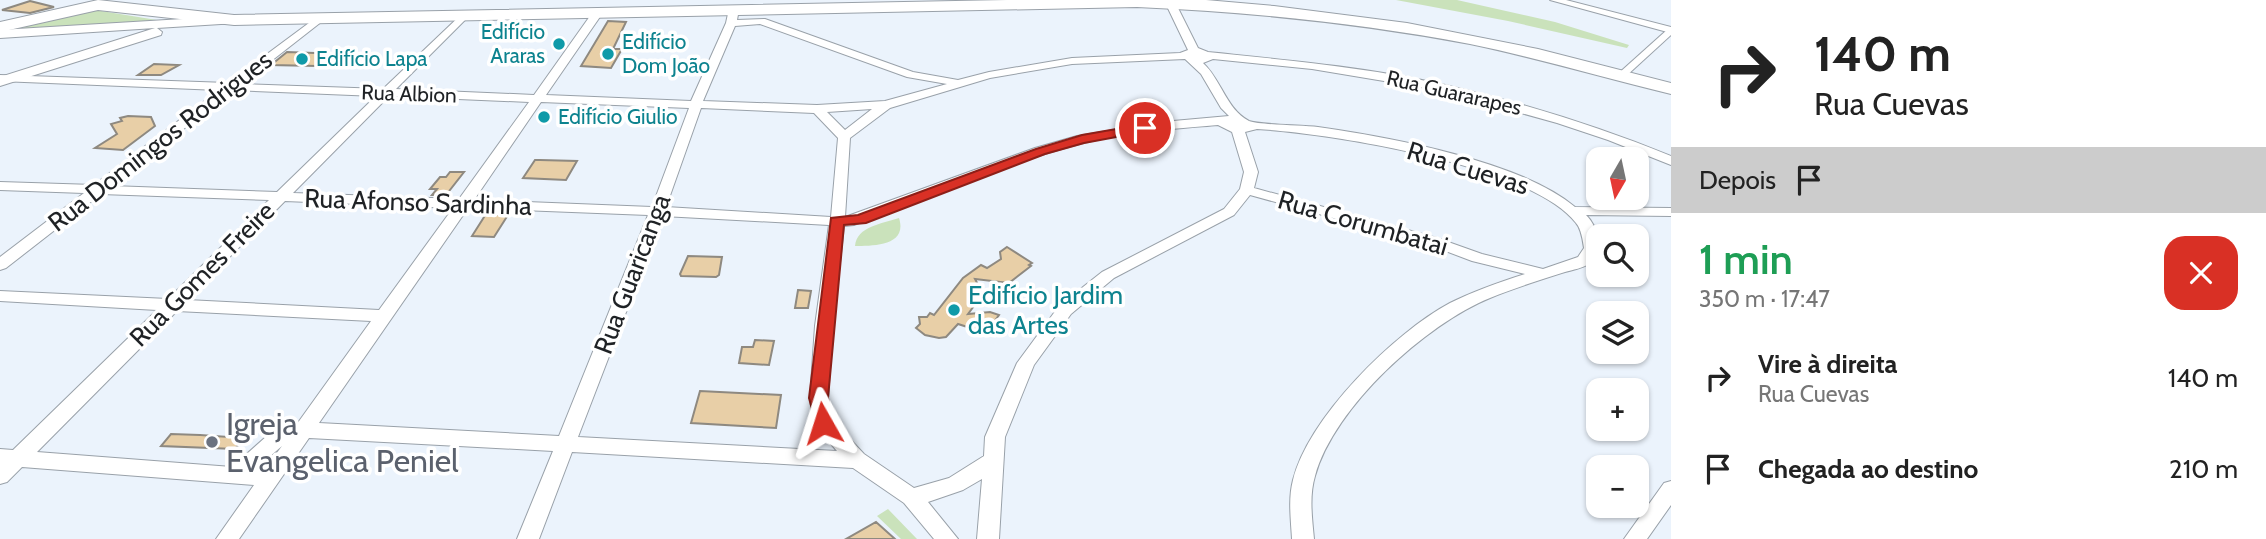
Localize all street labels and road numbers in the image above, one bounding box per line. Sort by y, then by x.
street label: Rua Domingos Rodrigues [42,43,279,238]
street label: Rua Guararapes [1384,65,1524,120]
street label: Rua Albion [361,79,457,108]
street label: Rua Cuevas [1403,134,1533,202]
street label: Rua Afonso Sardinha [304,182,533,222]
street label: Rua Corumbatai [1274,183,1452,263]
street label: Rua Guaricanga [587,189,677,358]
street label: Rua Gomes Freire [123,195,281,353]

